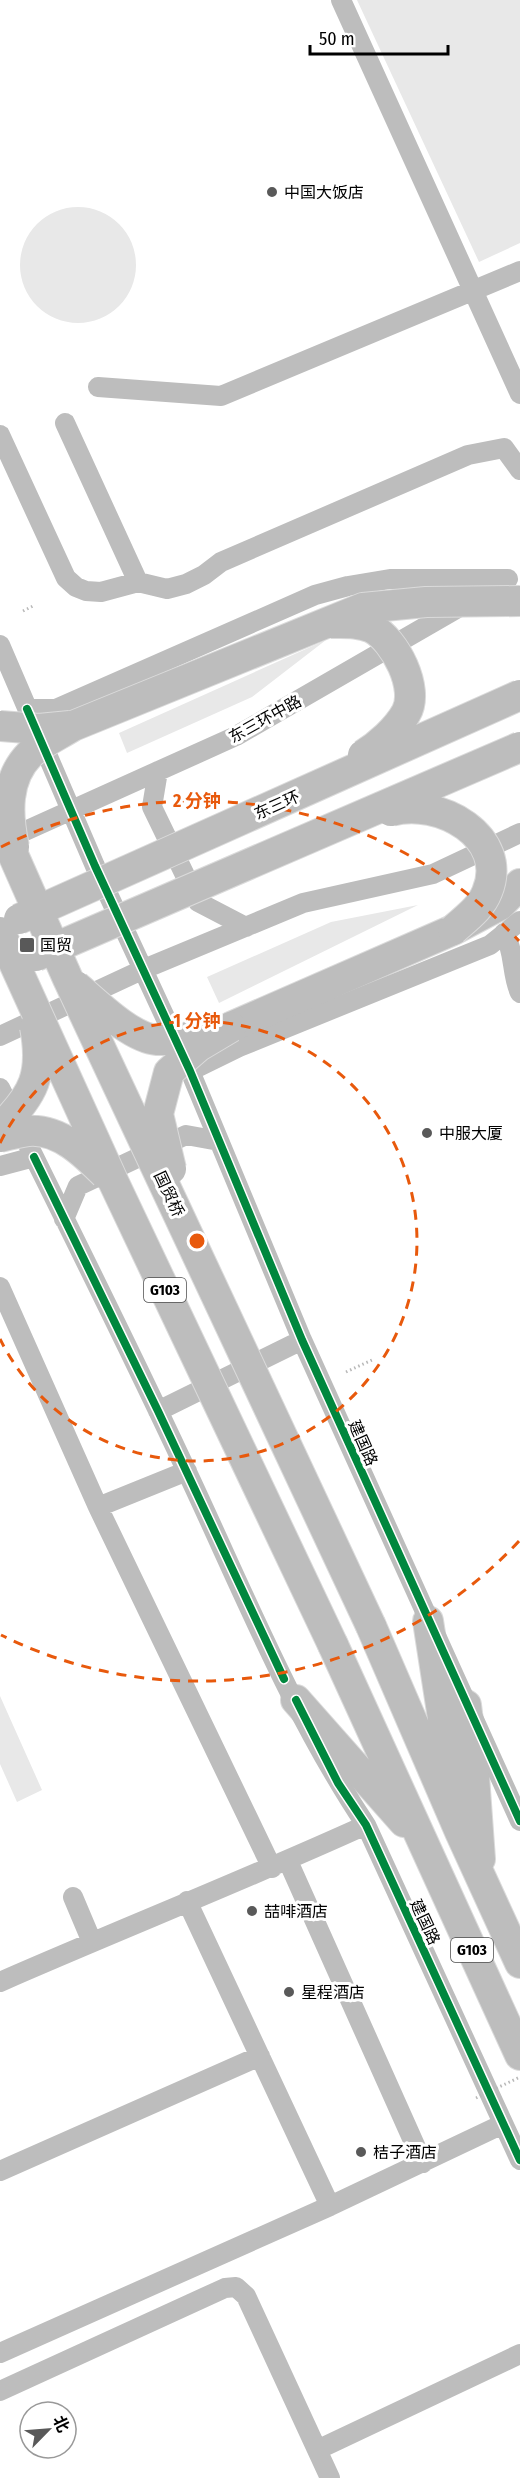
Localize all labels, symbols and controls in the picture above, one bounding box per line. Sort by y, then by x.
scale bar [310,18,448,56]
text: 50 m [319,28,355,50]
place label: 中国大饭店 [284,183,364,202]
marker: 中国大饭店 [265,185,279,199]
street label: 东三环中路 [225,691,305,747]
street label: 东三环 [251,787,303,823]
text: 2 分钟 [172,790,221,812]
marker: 国贸 [18,936,36,954]
place label: 国贸 [40,936,72,955]
text: 1 分钟 [173,1010,221,1032]
place label: 中服大厦 [439,1124,503,1143]
marker: 中服大厦 [420,1126,434,1140]
street label: 国贸桥 [150,1168,188,1220]
centre of rings [187,1231,207,1251]
road number: G103 [144,1278,186,1302]
street label: 建国路 [345,1417,381,1469]
street label: 建国路 [406,1896,444,1948]
place label: 喆啡酒店 [264,1902,328,1921]
marker: 喆啡酒店 [245,1904,259,1918]
road number: G103 [451,1938,493,1962]
place label: 星程酒店 [301,1983,365,2002]
marker: 星程酒店 [282,1985,296,1999]
place label: 桔子酒店 [373,2143,437,2162]
marker: 桔子酒店 [354,2145,368,2159]
north arrow [18,2400,78,2460]
text: 北 [49,2413,73,2435]

